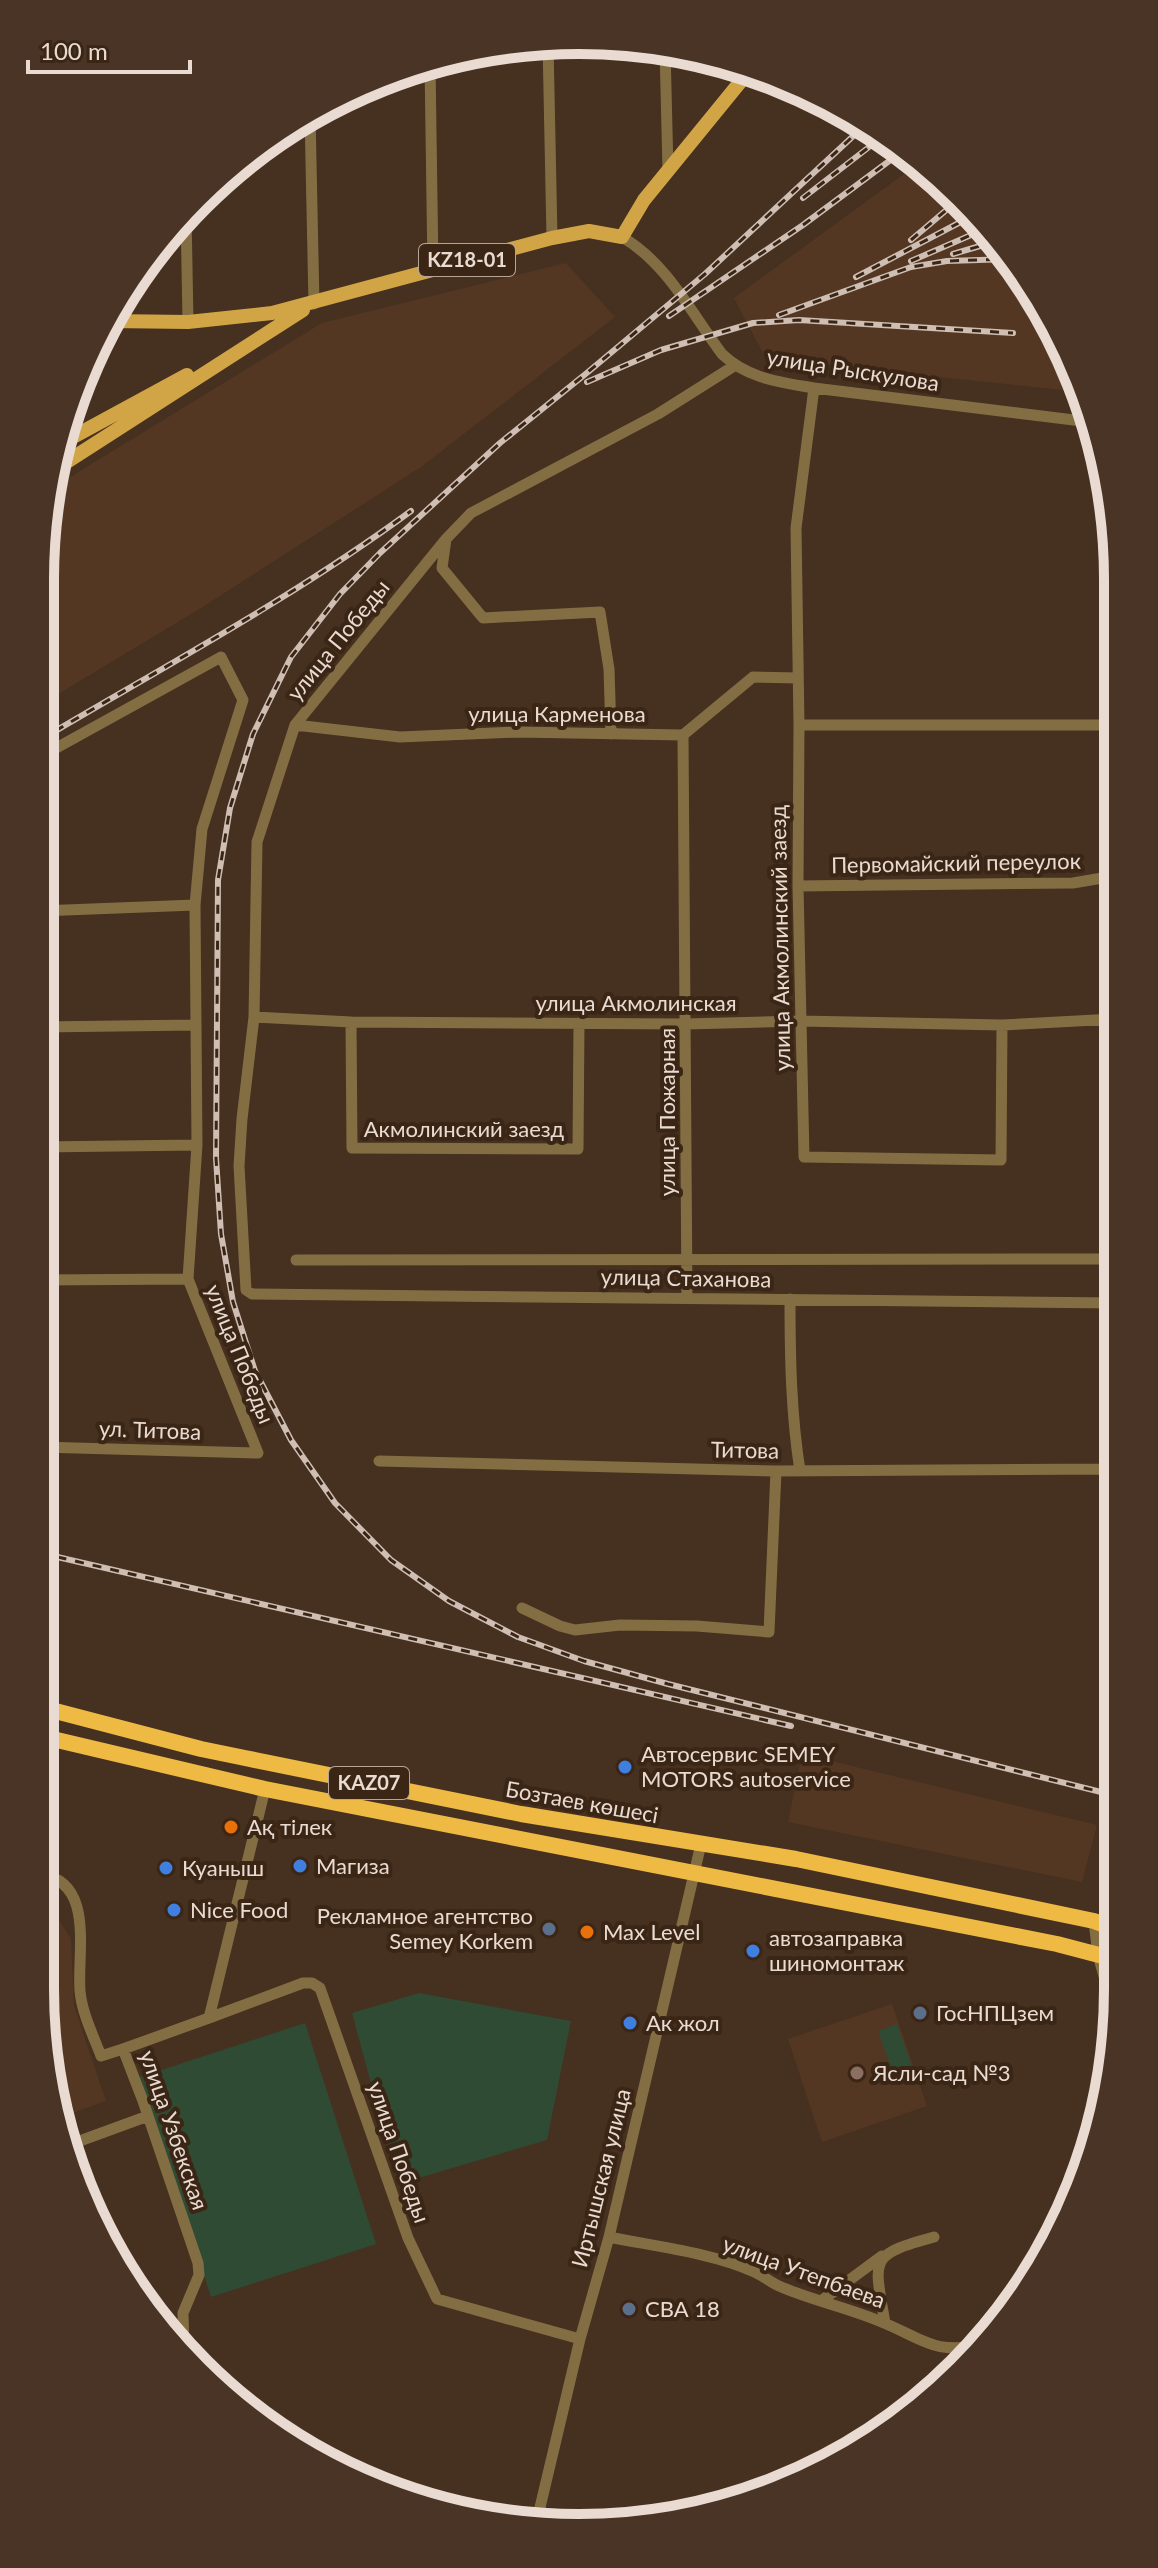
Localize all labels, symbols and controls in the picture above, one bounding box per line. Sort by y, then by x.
scale bar [28,24,190,74]
text: 100 m [40,36,108,65]
road number: KZ18-01 [419,244,515,276]
street label: улица Рыскулова [765,343,941,396]
street label: улица Победы [281,574,395,706]
street label: улица Карменова [468,700,646,727]
street label: улица Акмолинский заезд [764,804,795,1071]
street label: Первомайский переулок [831,847,1082,878]
street label: улица Акмолинская [535,989,737,1016]
street label: улица Пожарная [653,1028,680,1196]
street label: Акмолинский заезд [364,1115,565,1142]
street label: улица Стаханова [601,1263,771,1292]
street label: улица Победы [200,1280,281,1427]
street label: ул. Титова [98,1414,202,1445]
street label: Титова [711,1435,779,1464]
place label: Автосервис SEMEY MOTORS autoservice [641,1740,851,1792]
marker: Автосервис SEMEY MOTORS autoservice [616,1758,634,1776]
road number: KAZ07 [329,1767,409,1799]
street label: Бозтаев көшесі [504,1775,661,1828]
place label: Ақ тілек [247,1813,333,1840]
marker: Ақ тілек [222,1818,240,1836]
place label: Магиза [316,1852,390,1879]
place label: Куаныш [182,1854,264,1881]
marker: Магиза [291,1857,309,1875]
marker: Куаныш [157,1859,175,1877]
place label: Nice Food [190,1896,288,1923]
marker: Nice Food [165,1901,183,1919]
place label: Рекламное агентство Semey Korkem [317,1902,533,1954]
place label: Max Level [603,1918,700,1945]
marker: Рекламное агентство Semey Korkem [540,1920,558,1938]
marker: Max Level [578,1923,596,1941]
place label: автозаправка шиномонтаж [769,1924,905,1976]
marker: автозаправка шиномонтаж [744,1942,762,1960]
place label: ГосНПЦзем [936,1999,1054,2026]
marker: ГосНПЦзем [911,2004,929,2022]
place label: Ак жол [646,2009,720,2036]
marker: Ак жол [621,2014,639,2032]
street label: улица Узбекская [135,2047,214,2213]
place label: Ясли-сад №3 [872,2059,1010,2086]
marker: Ясли-сад №3 [848,2064,866,2082]
street label: улица Победы [363,2078,436,2226]
street label: Иртышская улица [565,2086,636,2270]
street label: улица Утепбаева [719,2230,889,2313]
place label: СВА 18 [645,2295,720,2322]
marker: СВА 18 [620,2300,638,2318]

